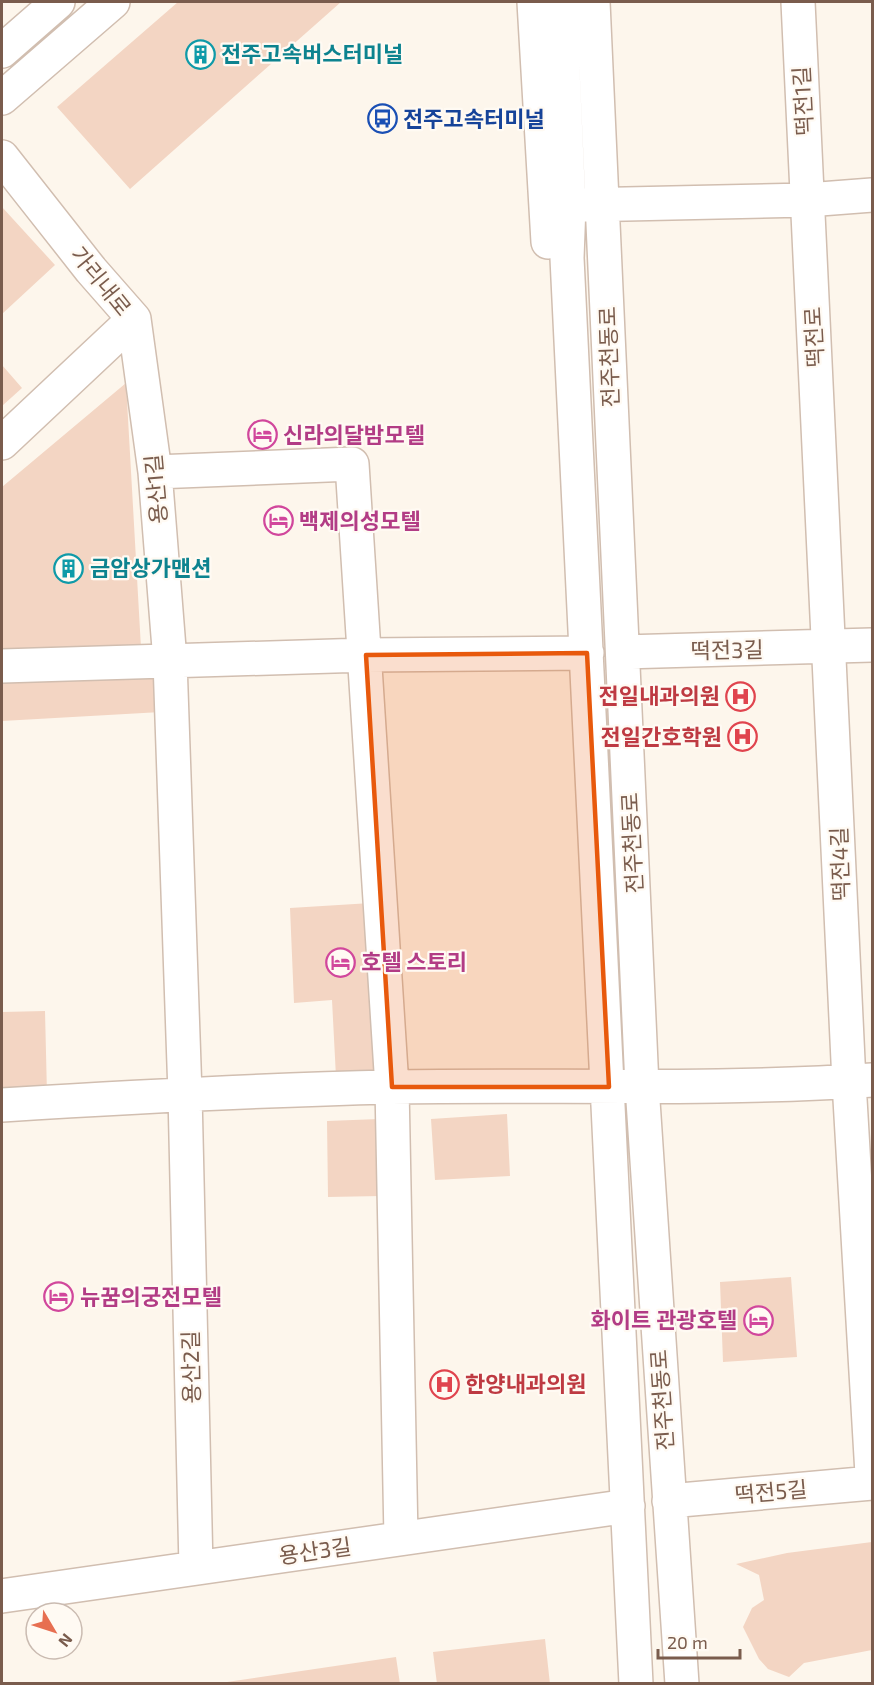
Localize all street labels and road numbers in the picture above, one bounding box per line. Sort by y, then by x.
street label: 떡전1길 [787,66,817,136]
street label: 가리내로 [66,241,137,320]
street label: 전주천동로 [593,306,623,408]
street label: 떡전로 [798,306,828,368]
street label: 용산1길 [139,453,171,525]
street label: 떡전3길 [690,635,764,663]
street label: 전주천동로 [615,792,647,894]
street label: 떡전4길 [825,826,853,902]
street label: 용산2길 [176,1330,204,1404]
street label: 전주천동로 [645,1349,678,1451]
street label: 떡전5길 [734,1475,808,1507]
street label: 용산3길 [277,1532,353,1568]

